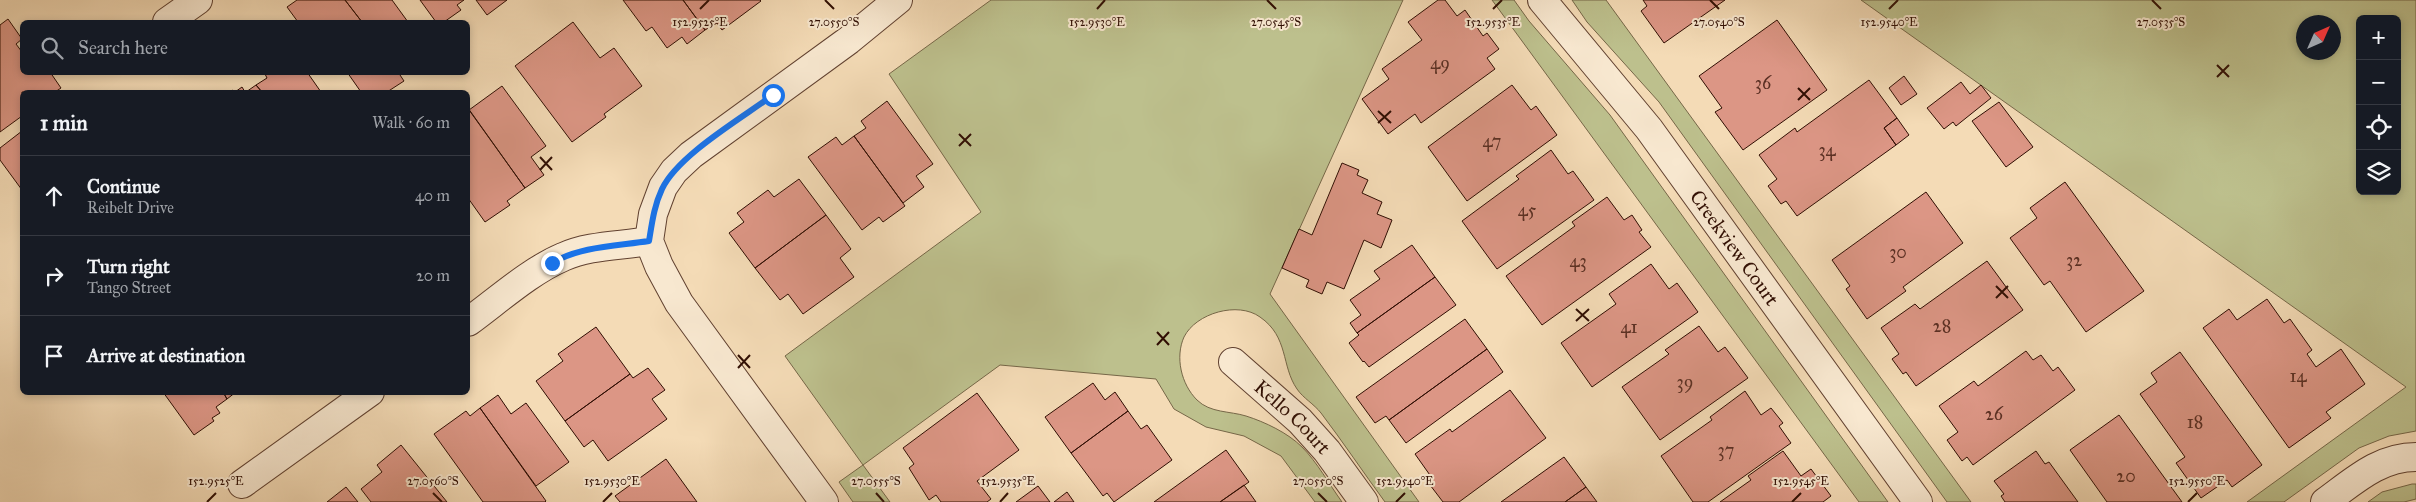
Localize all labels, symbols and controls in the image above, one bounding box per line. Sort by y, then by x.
text: 152.9525°E [672,15,728,29]
text: 27.0550°S [809,15,859,29]
text: 152.9530°E [1069,15,1125,29]
text: 27.0545°S [1251,15,1301,29]
text: 152.9535°E [1466,15,1521,29]
text: 27.0540°S [1693,15,1745,29]
text: 152.9540°E [1860,15,1918,29]
text: 27.0535°S [2137,15,2185,29]
north arrow [2296,15,2341,60]
map controls [2356,15,2401,195]
button: + [2356,15,2401,60]
search box [20,20,470,75]
icon: search [38,34,66,62]
text: Search here [78,36,168,59]
house number: 49 [1430,52,1450,74]
button: − [2356,60,2401,105]
house number: 36 [1755,72,1772,94]
route start [762,84,785,107]
button: locate [2356,105,2401,150]
text: 1 min [40,110,88,136]
text: Walk · 60 m [372,113,450,132]
house number: 47 [1483,130,1501,152]
house number: 34 [1818,139,1837,161]
button: layers [2356,150,2401,195]
text: Continue [87,175,160,198]
icon: ahead [40,182,68,210]
street label: Creekview Court [1685,185,1784,310]
text: 40 m [415,186,450,205]
text: Reibelt Drive [87,198,174,217]
house number: 45 [1518,199,1537,221]
house number: 30 [1889,241,1907,263]
house number: 32 [2066,249,2082,271]
house number: 43 [1569,250,1587,272]
route end [541,252,564,275]
text: Turn right [87,255,170,278]
icon: right [40,262,68,290]
text: 20 m [416,266,450,285]
text: Tango Street [87,278,171,297]
house number: 28 [1933,315,1951,337]
house number: 41 [1620,316,1638,338]
icon: arrive [40,342,68,370]
text: Arrive at destination [87,344,245,367]
house number: 14 [2289,365,2308,387]
house number: 39 [1677,371,1693,393]
street label: Kello Court [1250,375,1336,459]
house number: 26 [1985,403,2004,425]
house number: 18 [2187,411,2203,433]
house number: 37 [1718,439,1734,461]
house number: 20 [2116,465,2136,487]
text: 152.9525°E [188,474,244,488]
text: 27.0560°S [407,474,459,488]
text: 152.9530°E [584,474,640,488]
text: 27.0555°S [851,474,901,488]
text: 152.9535°E [981,474,1036,488]
text: 27.0550°S [1293,474,1343,488]
text: 152.9540°E [1376,474,1434,488]
text: 152.9545°E [1773,474,1829,488]
text: 152.9550°E [2169,474,2226,488]

